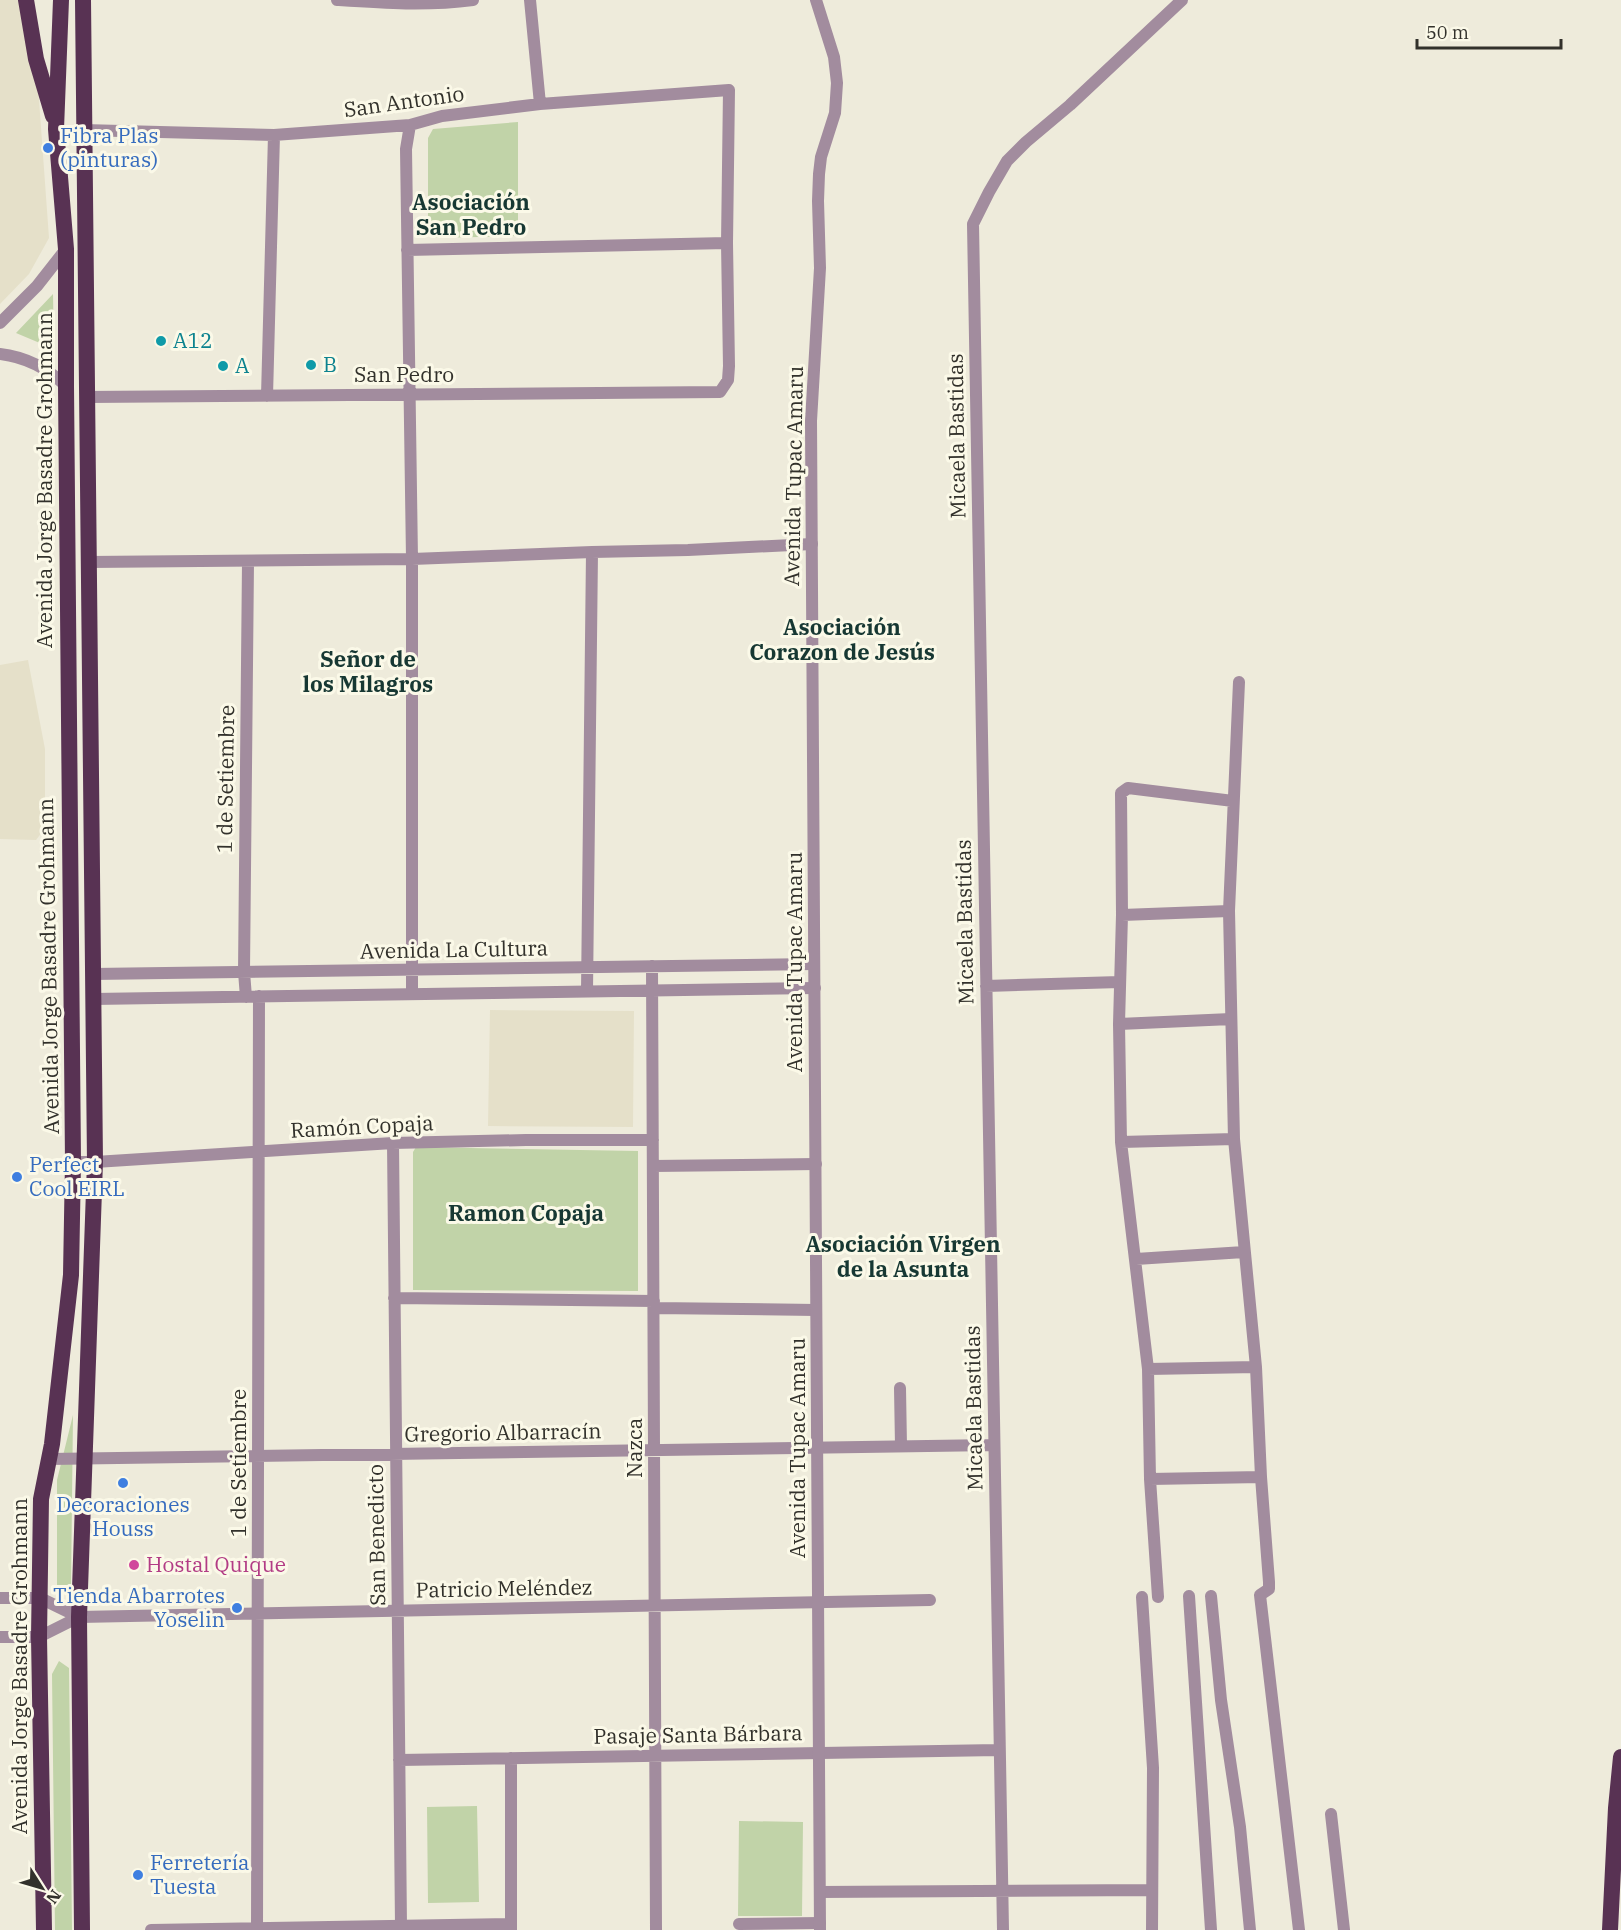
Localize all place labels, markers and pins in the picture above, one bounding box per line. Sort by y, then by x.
place label: Fibra Plas (pinturas) [60,121,159,173]
marker: Fibra Plas (pinturas) [41,141,55,155]
place label: A12 [173,326,213,354]
marker: A12 [154,334,168,348]
place label: B [323,350,337,378]
place label: A [235,351,250,379]
marker: B [304,358,318,372]
marker: A [216,359,230,373]
place label: Perfect Cool EIRL [29,1150,125,1202]
marker: Perfect Cool EIRL [10,1170,24,1184]
marker: Decoraciones Houss [116,1476,130,1490]
place label: Decoraciones Houss [56,1490,190,1542]
place label: Hostal Quique [146,1550,286,1578]
marker: Hostal Quique [127,1558,141,1572]
place label: Tienda Abarrotes Yoselin [53,1581,225,1633]
marker: Tienda Abarrotes Yoselin [230,1601,244,1615]
place label: Ferretería Tuesta [150,1848,249,1900]
marker: Ferretería Tuesta [131,1868,145,1882]

